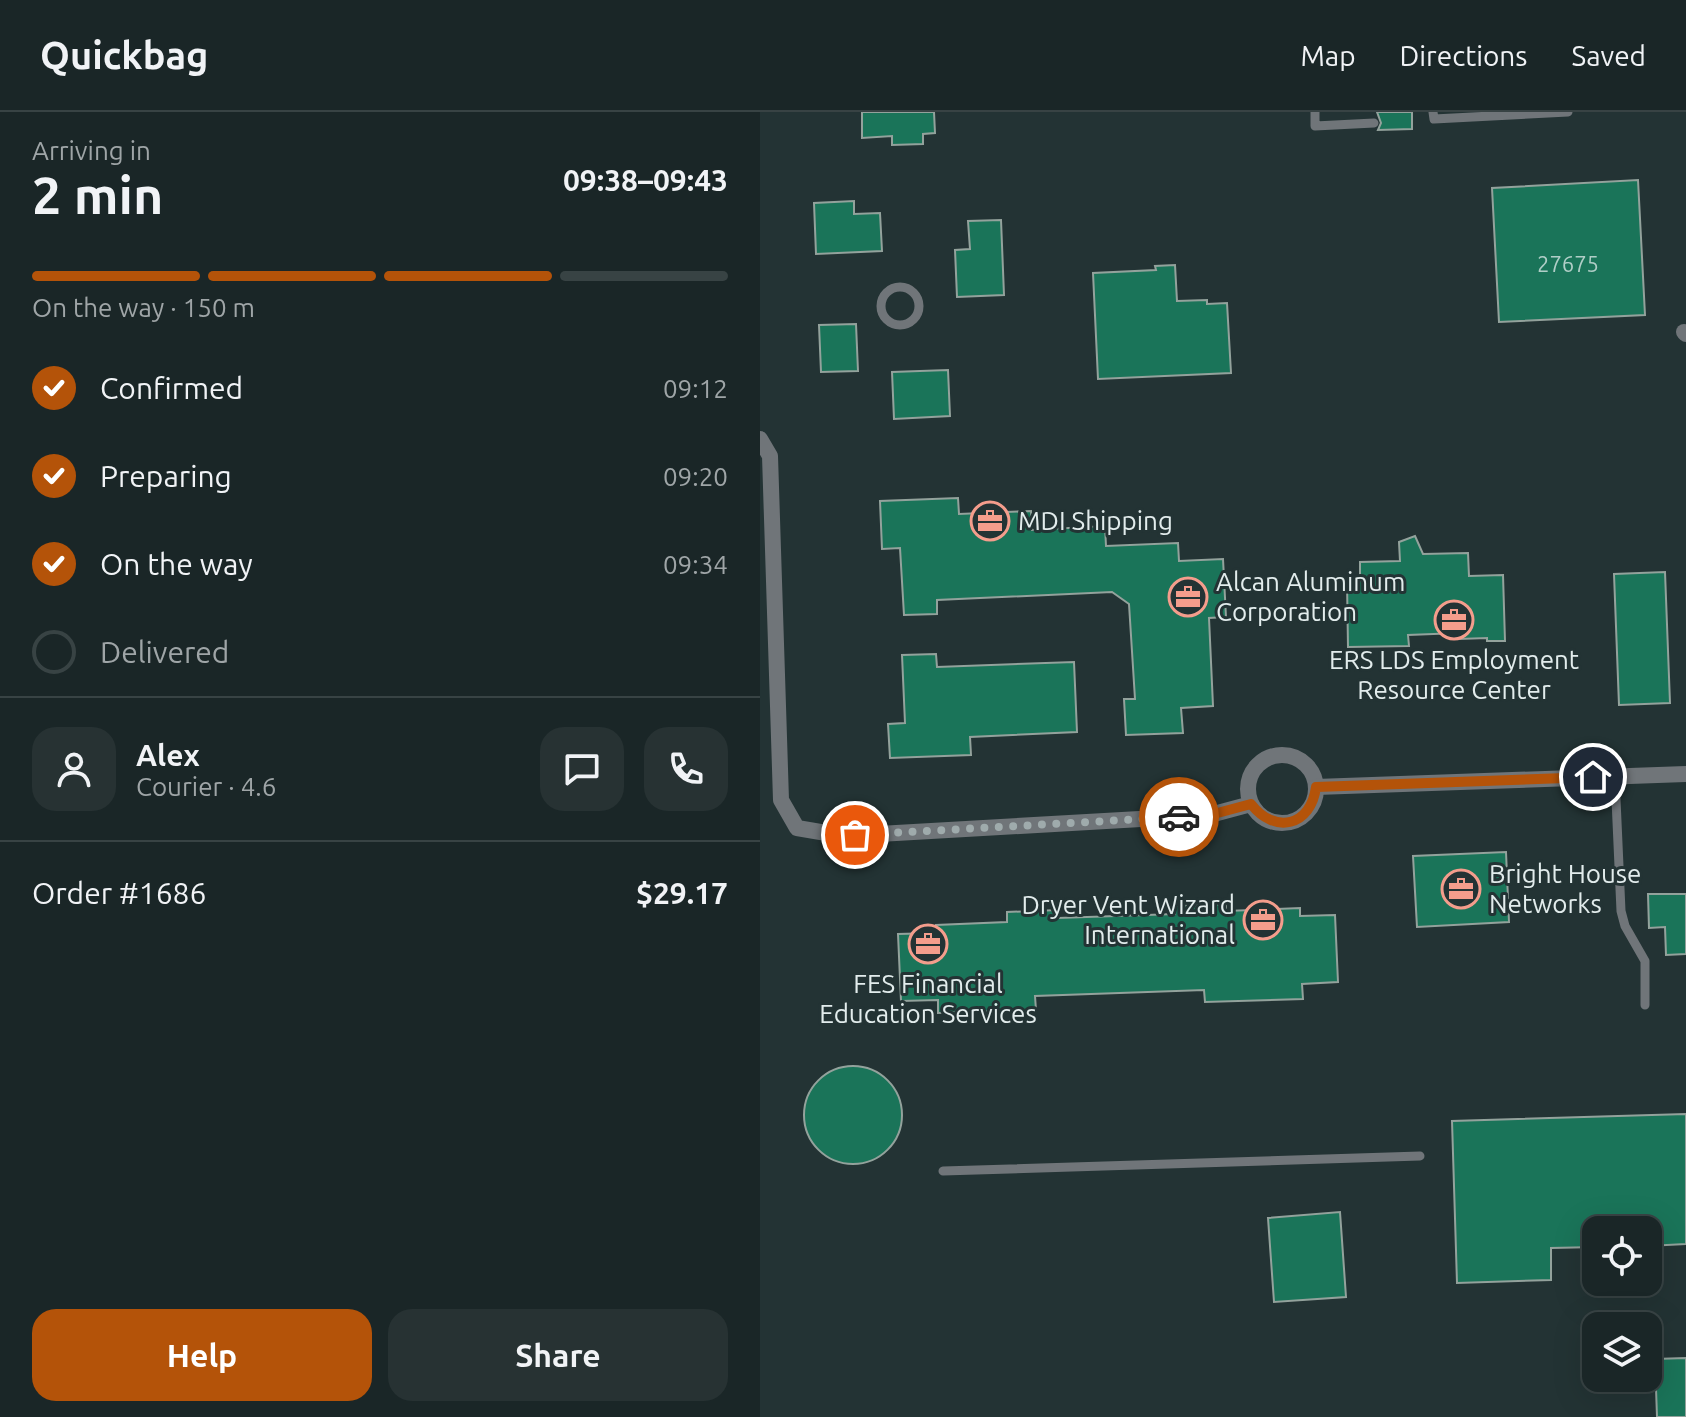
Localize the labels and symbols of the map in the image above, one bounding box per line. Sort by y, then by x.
house number: 27675 [1537,251,1599,276]
office icon: MDI Shipping [969,500,1011,542]
place label: MDI Shipping [1018,506,1173,535]
place label: Alcan Aluminum Corporation [1216,567,1405,626]
office icon: Alcan Aluminum Corporation [1167,576,1209,618]
office icon: ERS LDS Employment Resource Center [1433,599,1475,641]
place label: ERS LDS Employment Resource Center [1329,645,1579,704]
pin [1559,743,1627,811]
courier [1139,777,1219,857]
pin [821,801,889,869]
place label: Bright House Networks [1489,859,1641,918]
office icon: Bright House Networks [1440,868,1482,910]
place label: Dryer Vent Wizard International [1021,890,1235,949]
office icon: Dryer Vent Wizard International [1242,899,1284,941]
office icon: FES Financial Education Services [907,923,949,965]
place label: FES Financial Education Services [819,969,1037,1028]

